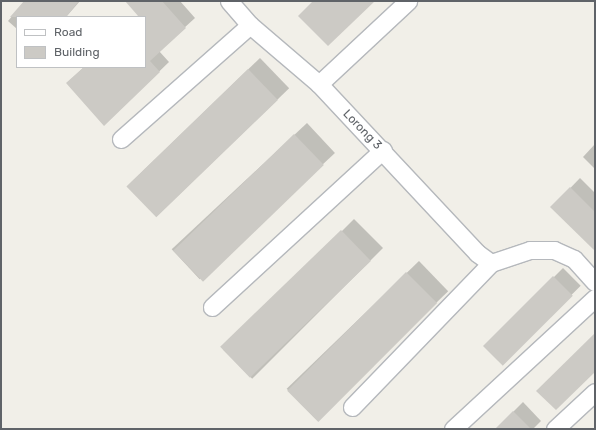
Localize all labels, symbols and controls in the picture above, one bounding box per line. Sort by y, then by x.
legend [16,16,146,68]
text: Road [54,25,82,39]
text: Building [54,45,100,59]
street label: Lorong 3 [340,107,384,153]

